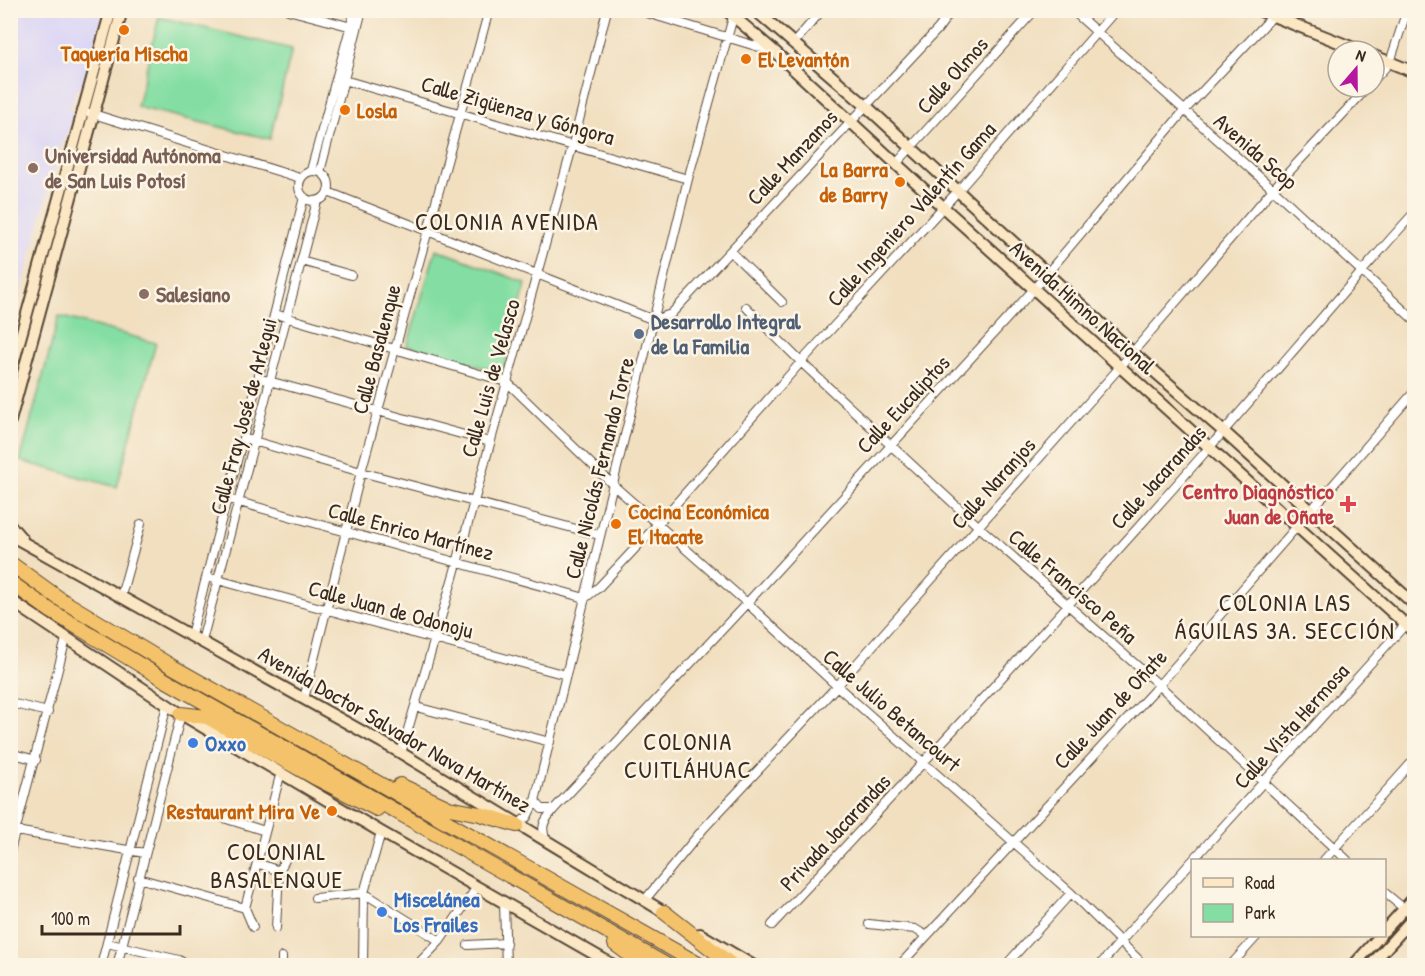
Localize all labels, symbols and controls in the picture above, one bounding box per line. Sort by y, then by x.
marker: Taquería Mischa [117,23,131,37]
street label: Calle Olmos [909,30,995,120]
place label: Taquería Mischa [60,38,188,69]
north arrow [1326,39,1386,99]
text: N [1353,43,1369,67]
place label: El Levantón [758,44,849,74]
marker: El Levantón [739,52,753,66]
street label: Calle Zigüenza y Góngora [418,68,619,152]
place label: Losla [357,95,397,125]
marker: Losla [338,103,352,117]
street label: Calle Manzanos [740,103,844,211]
street label: Avenida Scop [1208,106,1305,196]
street label: Calle Ingeniero Valentín Gama [820,115,1003,313]
place label: Universidad Autónoma de San Luis Potosí [45,140,221,195]
place label: La Barra de Barry [820,154,889,210]
marker: Universidad Autónoma de San Luis Potosí [26,161,40,175]
marker: La Barra de Barry [893,175,907,189]
district label: COLONIA AVENIDA [415,205,599,237]
street label: Avenida Himno Nacional [1004,233,1162,381]
place label: Salesiano [156,279,230,309]
street label: Calle Basalenque [344,281,408,417]
marker: Salesiano [137,287,151,301]
street label: Calle Luis de Velasco [453,295,527,461]
place label: Desarrollo Integral de la Familia [651,306,802,361]
street label: Calle Fray José de Arlegui [202,314,284,518]
marker: Desarrollo Integral de la Familia [632,327,646,341]
street label: Calle Eucaliptos [849,348,957,460]
street label: Calle Nicolás Fernando Torre [557,354,641,582]
street label: Calle Jacarandas [1103,418,1213,536]
street label: Calle Naranjos [944,431,1042,535]
place label: Centro Diagnóstico Juan de Oñate [1182,476,1334,531]
street label: Calle Enrico Martínez [325,494,497,568]
marker: Centro Diagnóstico Juan de Oñate [1339,495,1357,513]
place label: Cocina Económica El Itacate [628,496,769,551]
marker: Cocina Económica El Itacate [609,517,623,531]
street label: Calle Francisco Peña [1002,522,1144,651]
street label: Calle Juan de Odonoju [305,573,477,645]
district label: COLONIA LAS ÁGUILAS 3A. SECCIÓN [1175,586,1395,646]
street label: Avenida Doctor Salvador Nava Martínez [253,639,537,819]
street label: Calle Julio Betancourt [817,642,968,779]
street label: Calle Juan de Oñate [1046,642,1174,776]
street label: Calle Vista Hermosa [1227,656,1356,795]
district label: COLONIA CUITLÁHUAC [624,725,752,785]
place label: Oxxo [205,728,246,758]
marker: Oxxo [186,736,200,750]
street label: Privada Jacarandas [773,767,897,897]
place label: Restaurant Mira Ve [167,796,320,826]
marker: Restaurant Mira Ve [325,804,339,818]
district label: COLONIAL BASALENQUE [210,835,344,895]
legend [1191,859,1386,937]
text: Road [1245,870,1275,895]
place label: Miscelánea Los Frailes [394,884,480,939]
scale bar [42,898,180,936]
text: Park [1245,900,1276,925]
marker: Miscelánea Los Frailes [375,905,389,919]
text: 100 m [51,906,90,931]

